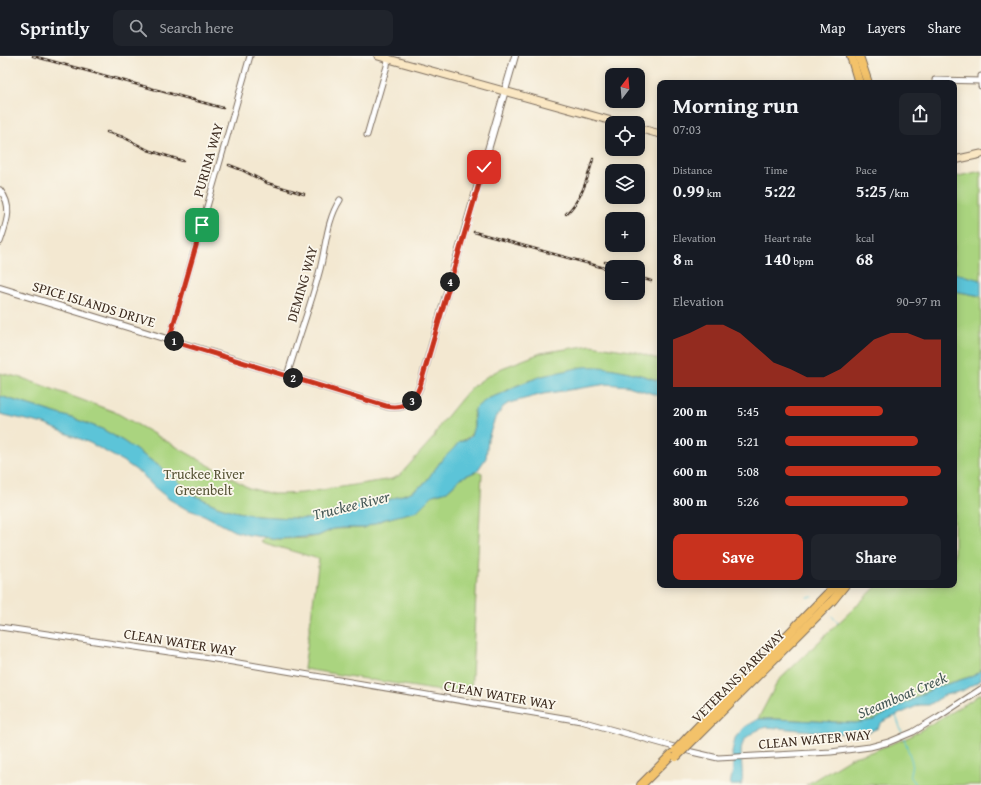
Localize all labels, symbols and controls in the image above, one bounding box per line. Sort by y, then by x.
search box [113,10,393,46]
text: Sprintly [20,14,89,42]
icon: search [127,17,149,39]
text: Search here [159,17,233,38]
text: Map [820,18,846,38]
text: Layers [868,18,906,38]
text: Share [928,18,961,38]
north arrow [605,68,645,108]
map controls [605,68,645,300]
text: Morning run [673,89,799,121]
button: share [899,93,941,135]
button: locate [605,116,645,156]
street label: PURINA WAY [188,120,228,199]
text: 07:03 [673,120,701,139]
pin [467,150,501,184]
icon: check [473,156,495,178]
text: Distance [673,162,712,178]
text: Time [764,162,788,178]
text: Pace [856,162,877,178]
button: layers [605,164,645,204]
text: 0.99 [673,178,704,203]
text: 5:22 [764,178,796,203]
text: 5:25 [856,178,887,203]
text: km [704,185,721,201]
text: /km [887,185,909,201]
pin [185,208,219,242]
button: + [605,212,645,252]
icon: arrive [191,214,213,236]
text: Elevation [673,230,716,246]
text: Heart rate [764,230,812,246]
text: kcal [856,230,874,246]
street label: DEMING WAY [282,243,323,324]
text: 8 [673,246,682,271]
text: 140 [764,246,791,271]
text: 68 [856,246,873,271]
text: m [682,253,693,269]
text: bpm [791,253,814,269]
button: − [605,260,645,300]
pin: 4 [440,272,460,292]
text: 4 [447,274,453,290]
street label: SPICE ISLANDS DRIVE [30,276,158,332]
text: Elevation [673,292,724,311]
text: 90–97 m [896,292,941,311]
pin: 1 [164,331,184,351]
text: 1 [171,333,177,349]
pin: 2 [283,368,303,388]
text: 2 [290,370,296,386]
pin: 3 [402,391,422,411]
text: 3 [409,393,415,409]
text: 200 m [673,402,707,421]
text: 5:45 [737,402,759,421]
text: 400 m [673,432,707,451]
text: 5:21 [737,432,759,451]
text: 600 m [673,462,707,481]
text: 5:08 [737,462,759,481]
park label: Truckee River Greenbelt [163,464,245,500]
water label: Truckee River [310,485,392,525]
text: 800 m [673,492,707,511]
text: 5:26 [737,492,759,511]
button: Save [673,534,803,580]
button: Share [811,534,941,580]
street label: CLEAN WATER WAY [122,623,238,661]
street label: VETERANS PARKWAY [687,624,790,727]
water label: Steamboat Creek [854,667,950,723]
street label: CLEAN WATER WAY [442,675,558,715]
street label: CLEAN WATER WAY [758,724,873,754]

